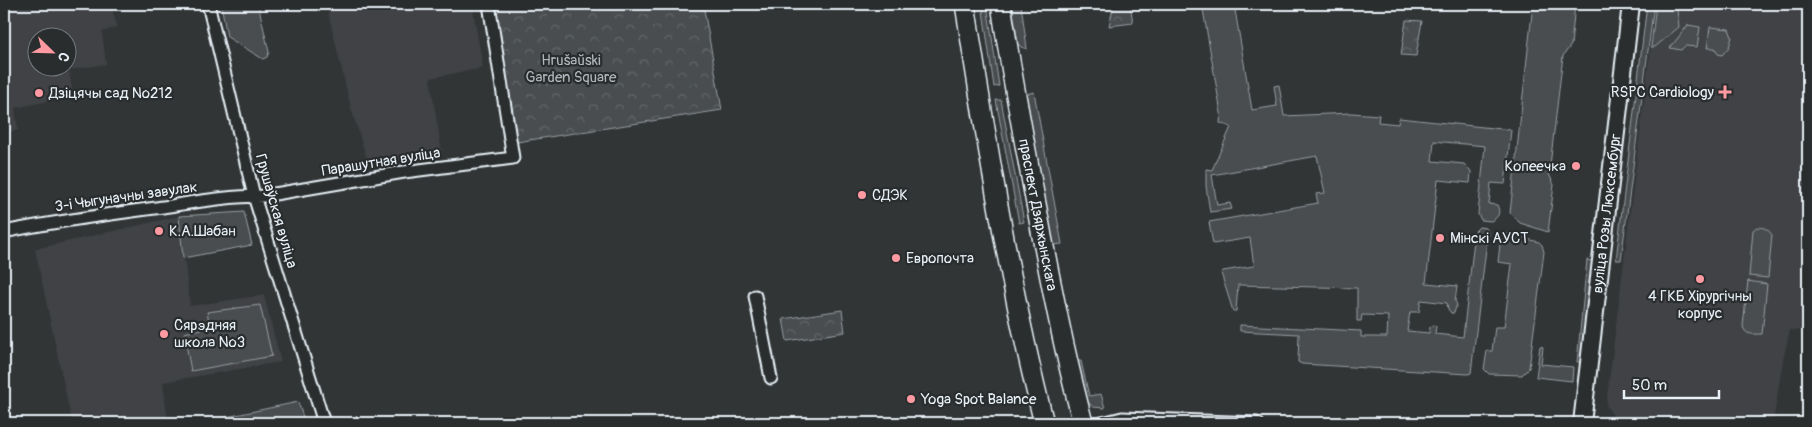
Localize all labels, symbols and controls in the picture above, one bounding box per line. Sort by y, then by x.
north arrow [28,28,78,78]
text: С [54,50,73,65]
park label: Hrušaŭski Garden Square [525,51,617,87]
place label: RSPC Cardiology [1611,83,1715,102]
place label: Дзіцячы сад №212 [48,84,173,103]
marker: RSPC Cardiology [1718,85,1732,99]
marker: Дзіцячы сад №212 [33,87,45,99]
street label: вуліца Розы Люксембург [1588,133,1625,294]
street label: праспект Дзяржынскага [1014,137,1062,293]
street label: Парашутная вуліца [320,143,442,181]
street label: Грушаўская вуліца [251,152,301,270]
place label: Копеечка [1505,157,1566,176]
marker: Копеечка [1570,160,1582,172]
street label: 3-і Чыгуначны завулак [53,178,199,216]
place label: СДЭК [872,186,908,205]
marker: СДЭК [856,189,868,201]
place label: К.А.Шабан [169,222,236,241]
marker: К.А.Шабан [153,225,165,237]
place label: Мінскі АУСТ [1450,229,1529,248]
marker: Мінскі АУСТ [1434,232,1446,244]
place label: Европочта [906,249,974,268]
marker: Европочта [890,252,902,264]
marker: 4 ГКБ Хірургічны корпус [1694,273,1706,285]
place label: 4 ГКБ Хірургічны корпус [1648,287,1752,323]
place label: Сярэдняя школа №3 [174,316,245,352]
marker: Сярэдняя школа №3 [158,328,170,340]
scale bar [1624,367,1720,399]
text: 50 m [1632,376,1667,395]
place label: Yoga Spot Balance [920,390,1037,409]
marker: Yoga Spot Balance [905,393,917,405]

